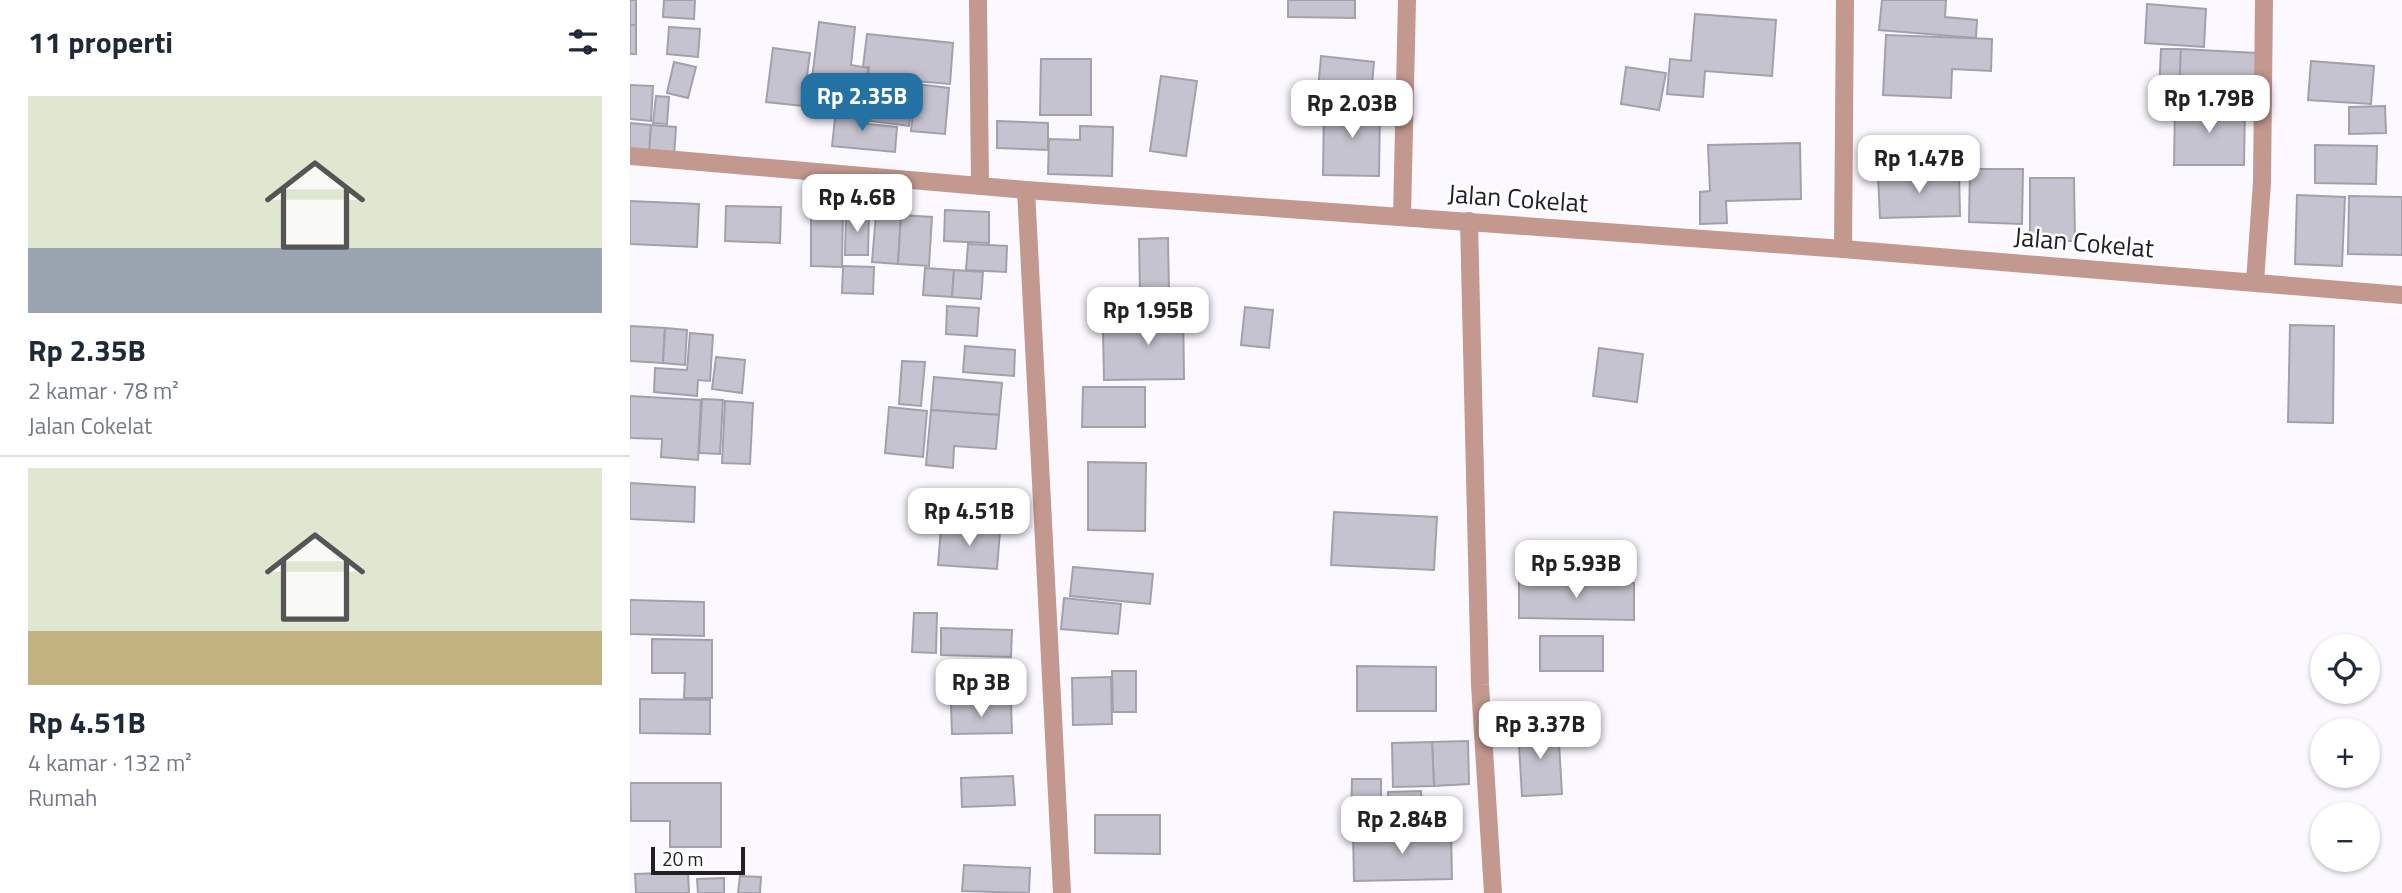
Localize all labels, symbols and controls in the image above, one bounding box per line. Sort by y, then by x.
text: 11 properti [28,19,173,65]
icon: filters [564,23,602,61]
pin: Rp 2.35B [790,74,934,133]
pin: Rp 1.79B [2137,76,2281,135]
text: Rp 2.35B [817,78,907,113]
pin: Rp 2.03B [1280,80,1424,140]
text: Rp 1.79B [2164,80,2254,115]
text: Rp 2.03B [1307,85,1397,120]
pin: Rp 1.47B [1847,136,1991,195]
text: Rp 1.47B [1874,140,1964,175]
icon: home [252,142,378,268]
pin: Rp 4.6B [792,174,922,234]
street label: Jalan Cokelat [1447,174,1589,222]
text: Rp 4.6B [818,179,896,214]
street label: Jalan Cokelat [2012,216,2156,268]
pin: Rp 1.95B [1076,288,1220,347]
text: Rp 1.95B [1103,292,1193,327]
text: Rp 2.35B [28,327,146,373]
text: 2 kamar · 78 m² [28,373,179,408]
text: Jalan Cokelat [28,408,152,443]
pin: Rp 4.51B [897,489,1041,548]
text: Rp 4.51B [924,493,1014,528]
icon: home [252,514,378,640]
pin: Rp 5.93B [1504,540,1648,600]
text: Rp 5.93B [1531,545,1621,580]
map controls [2310,634,2380,872]
button: locate [2310,634,2380,704]
pin: Rp 3B [932,660,1030,719]
text: Rp 3B [952,664,1010,699]
text: Rp 4.51B [28,699,146,745]
pin: Rp 3.37B [1468,702,1612,761]
text: Rp 3.37B [1495,706,1585,741]
button: + [2310,718,2380,788]
text: 4 kamar · 132 m² [28,745,192,780]
text: Rumah [28,780,97,815]
pin: Rp 2.84B [1330,796,1474,856]
text: Rp 2.84B [1357,801,1447,836]
button: − [2310,802,2380,872]
scale bar [651,844,746,876]
text: 20 m [662,844,703,873]

